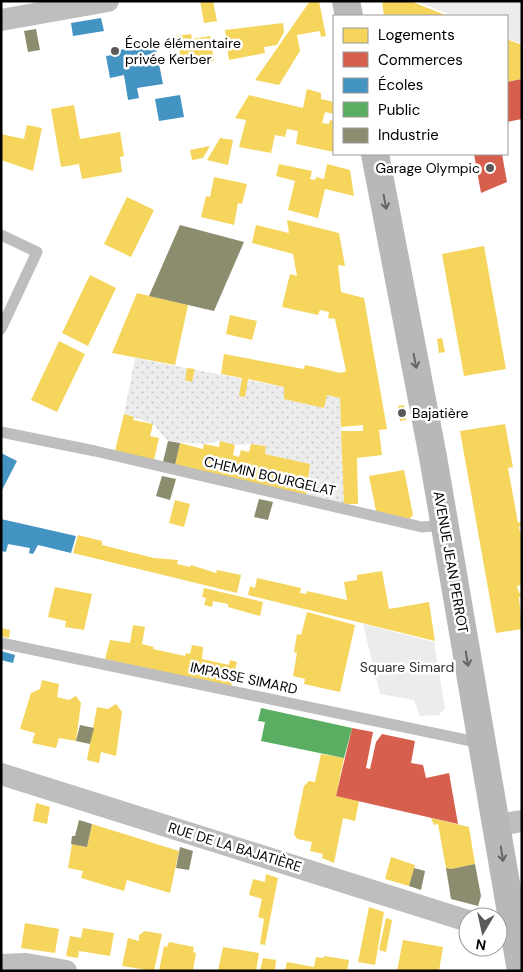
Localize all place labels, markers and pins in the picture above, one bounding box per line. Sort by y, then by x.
place label: École élémentaire privée Kerber [125,34,241,68]
marker: École élémentaire privée Kerber [109,45,121,57]
place label: Garage Olympic [375,159,480,177]
marker: Garage Olympic [484,162,496,174]
place label: Bajatière [412,404,469,422]
marker: Bajatière [396,407,408,419]

